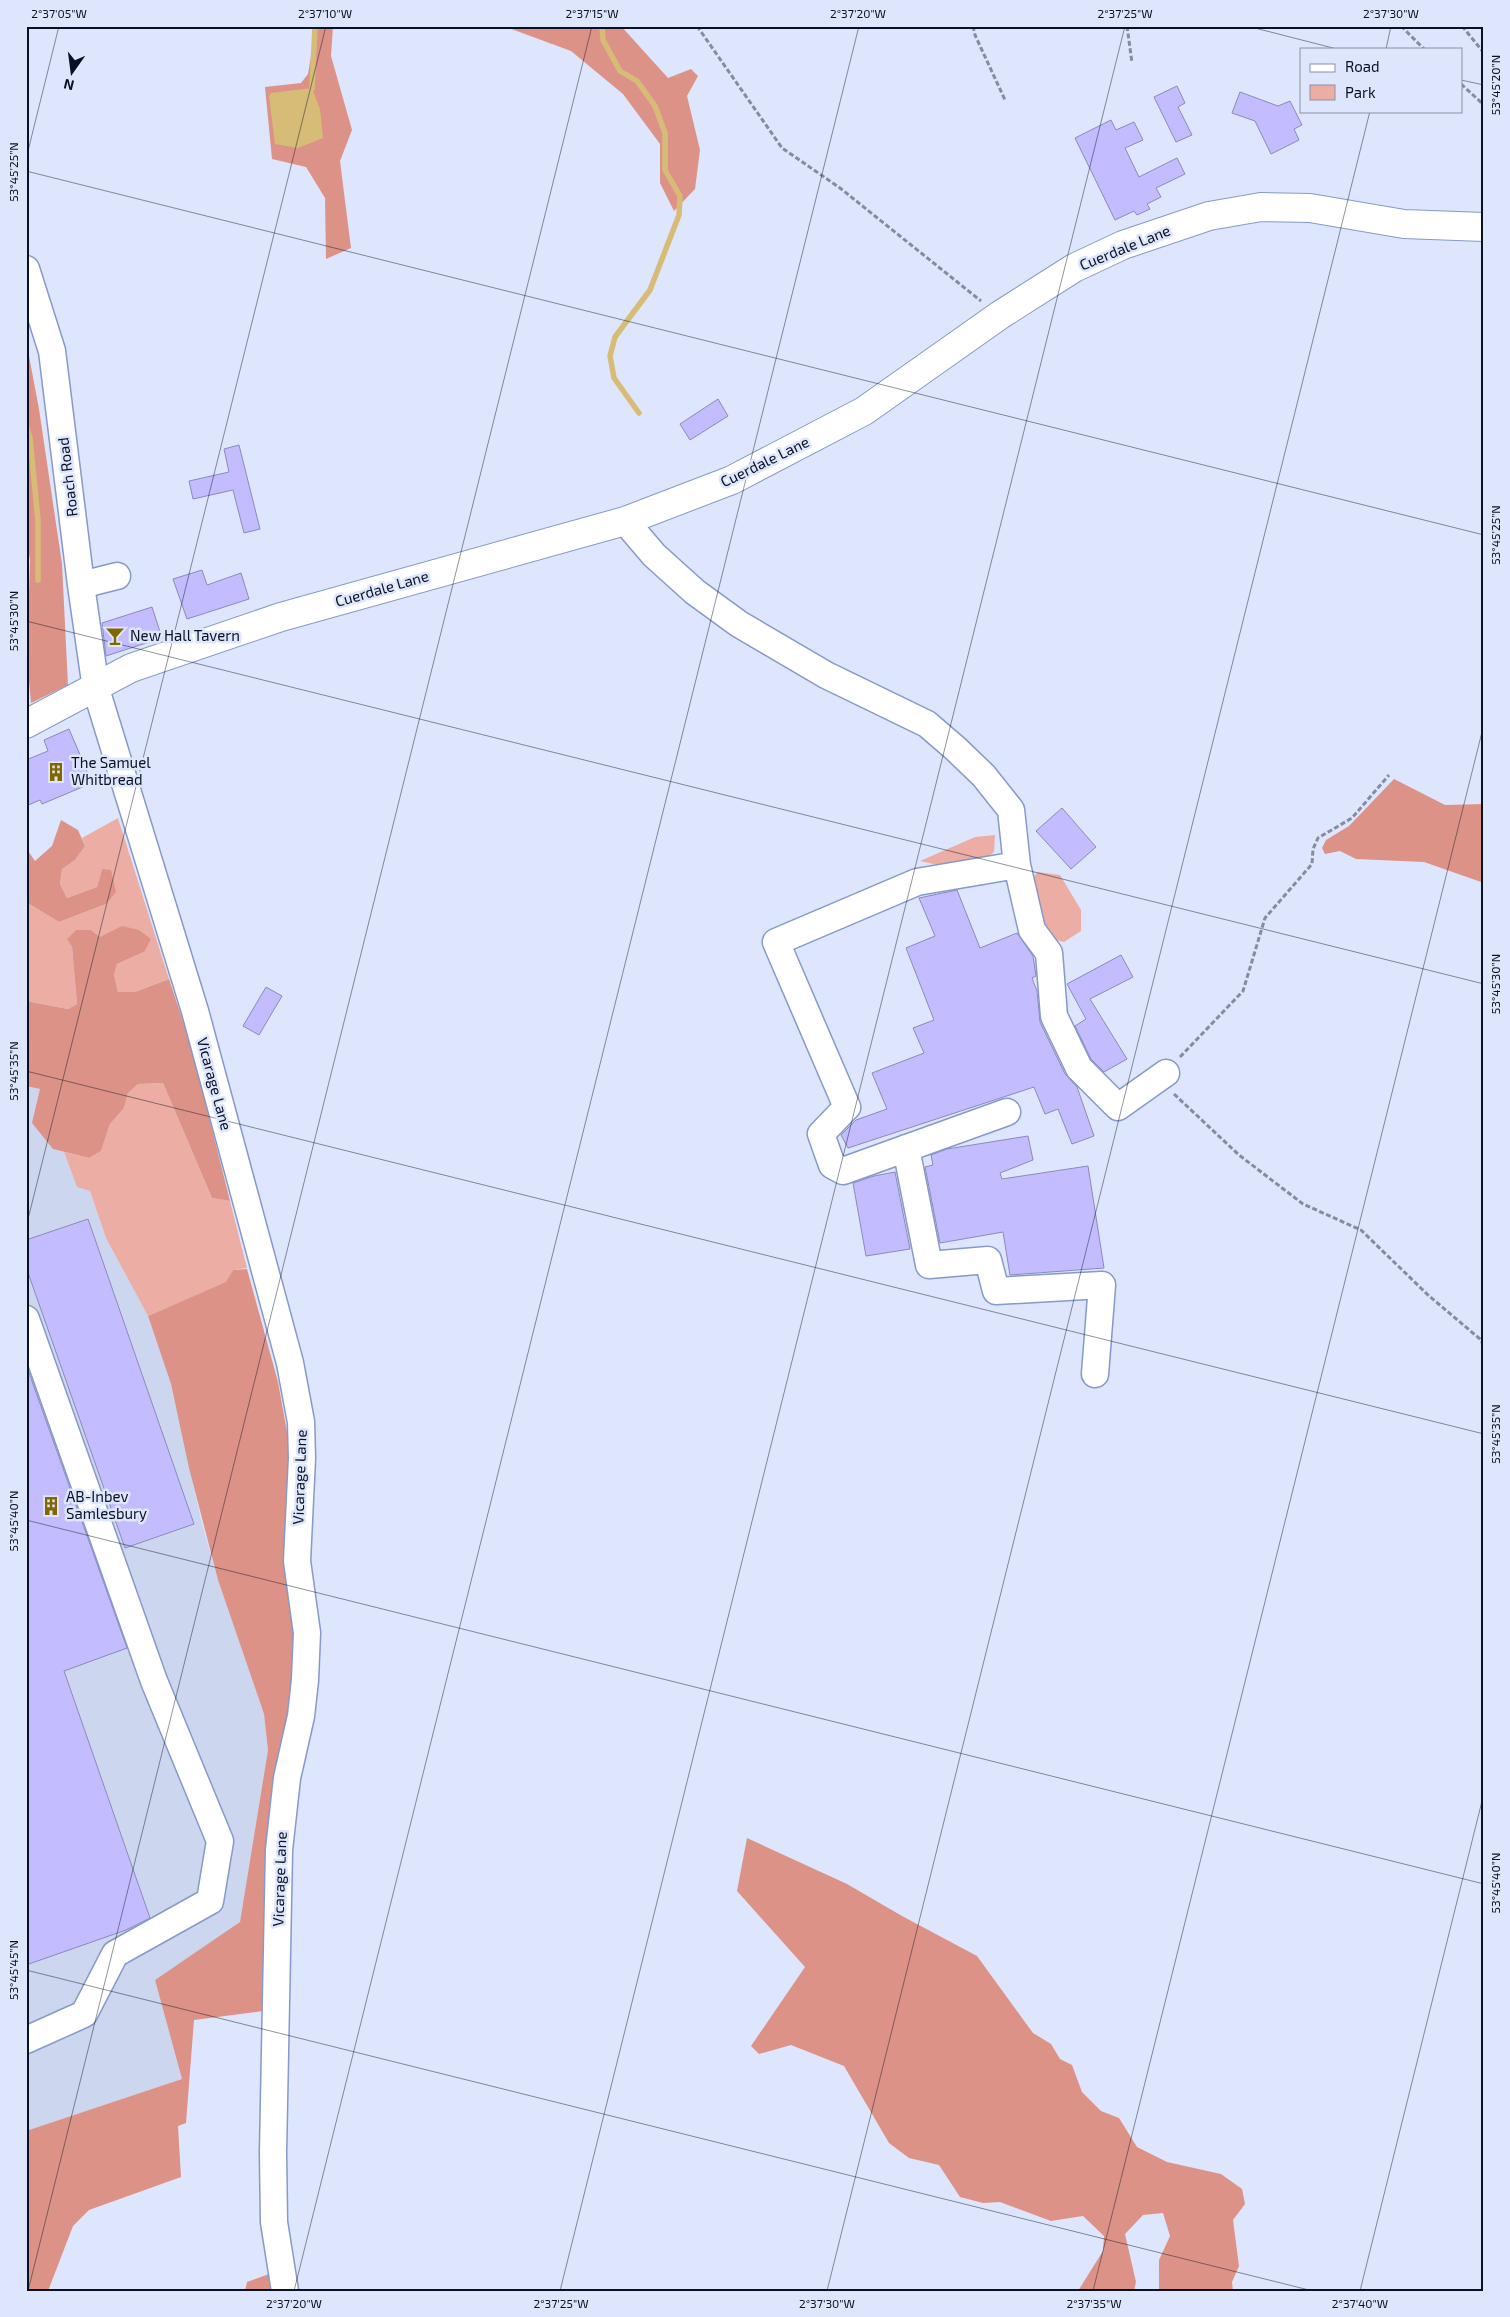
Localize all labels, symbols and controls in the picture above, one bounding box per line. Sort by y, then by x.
text: 2°37'05"W [31,6,87,20]
text: 2°37'10"W [298,6,352,20]
text: 2°37'15"W [565,6,619,20]
text: 2°37'20"W [830,6,886,20]
text: 2°37'25"W [1097,6,1153,20]
text: 2°37'30"W [1363,6,1419,20]
north arrow [48,48,98,98]
legend [1300,48,1462,112]
text: 53°45'20"N [1488,55,1502,115]
text: Road [1345,57,1380,75]
text: N [62,76,76,95]
text: Park [1345,83,1376,101]
text: 53°45'25"N [6,142,20,202]
street label: Cuerdale Lane [1077,221,1173,273]
street label: Cuerdale Lane [717,432,812,490]
street label: Roach Road [53,436,81,518]
text: 53°45'25"N [1488,505,1502,565]
street label: Cuerdale Lane [333,566,431,610]
text: 53°45'30"N [6,591,20,651]
bar icon: New Hall Tavern [104,625,126,647]
place label: New Hall Tavern [130,626,240,644]
place label: The Samuel Whitbread [71,753,151,788]
building icon: The Samuel Whitbread [45,761,67,783]
text: 53°45'30"N [1488,954,1502,1014]
street label: Vicarage Lane [194,1035,236,1132]
text: 53°45'35"N [6,1041,20,1101]
text: 53°45'35"N [1488,1404,1502,1464]
street label: Vicarage Lane [288,1429,310,1525]
place label: AB-Inbev Samlesbury [66,1487,147,1522]
text: 53°45'40"N [6,1491,20,1551]
building icon: AB-Inbev Samlesbury [40,1495,62,1517]
street label: Vicarage Lane [268,1831,290,1927]
text: 53°45'40"N [1488,1853,1502,1913]
text: 53°45'45"N [6,1940,20,2000]
text: 2°37'20"W [266,2296,322,2310]
text: 2°37'25"W [533,2296,589,2310]
text: 2°37'30"W [799,2296,855,2310]
text: 2°37'35"W [1066,2296,1122,2310]
text: 2°37'40"W [1332,2296,1388,2310]

